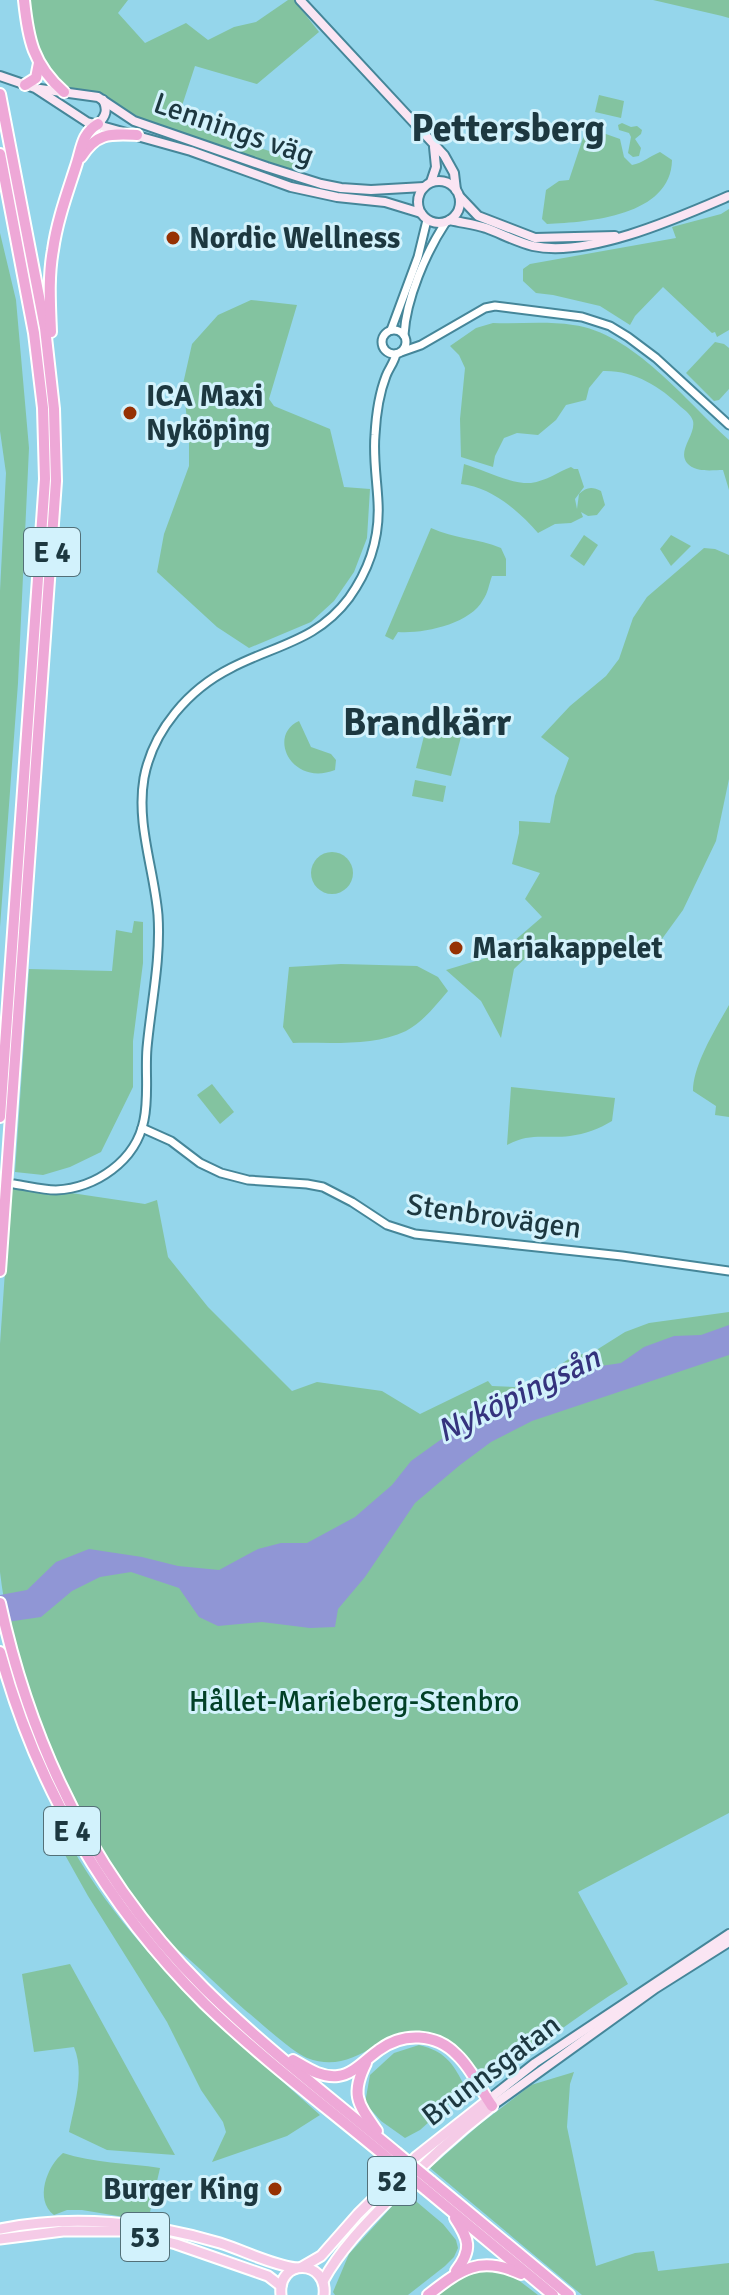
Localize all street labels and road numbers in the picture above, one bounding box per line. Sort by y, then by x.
street label: Lennings väg [149,85,319,174]
road number: E 4 [24,528,80,576]
street label: Stenbrovägen [404,1186,584,1247]
road number: E 4 [44,1807,100,1855]
street label: Brunnsgatan [415,2006,568,2134]
road number: 52 [368,2157,416,2205]
road number: 53 [121,2213,169,2261]

